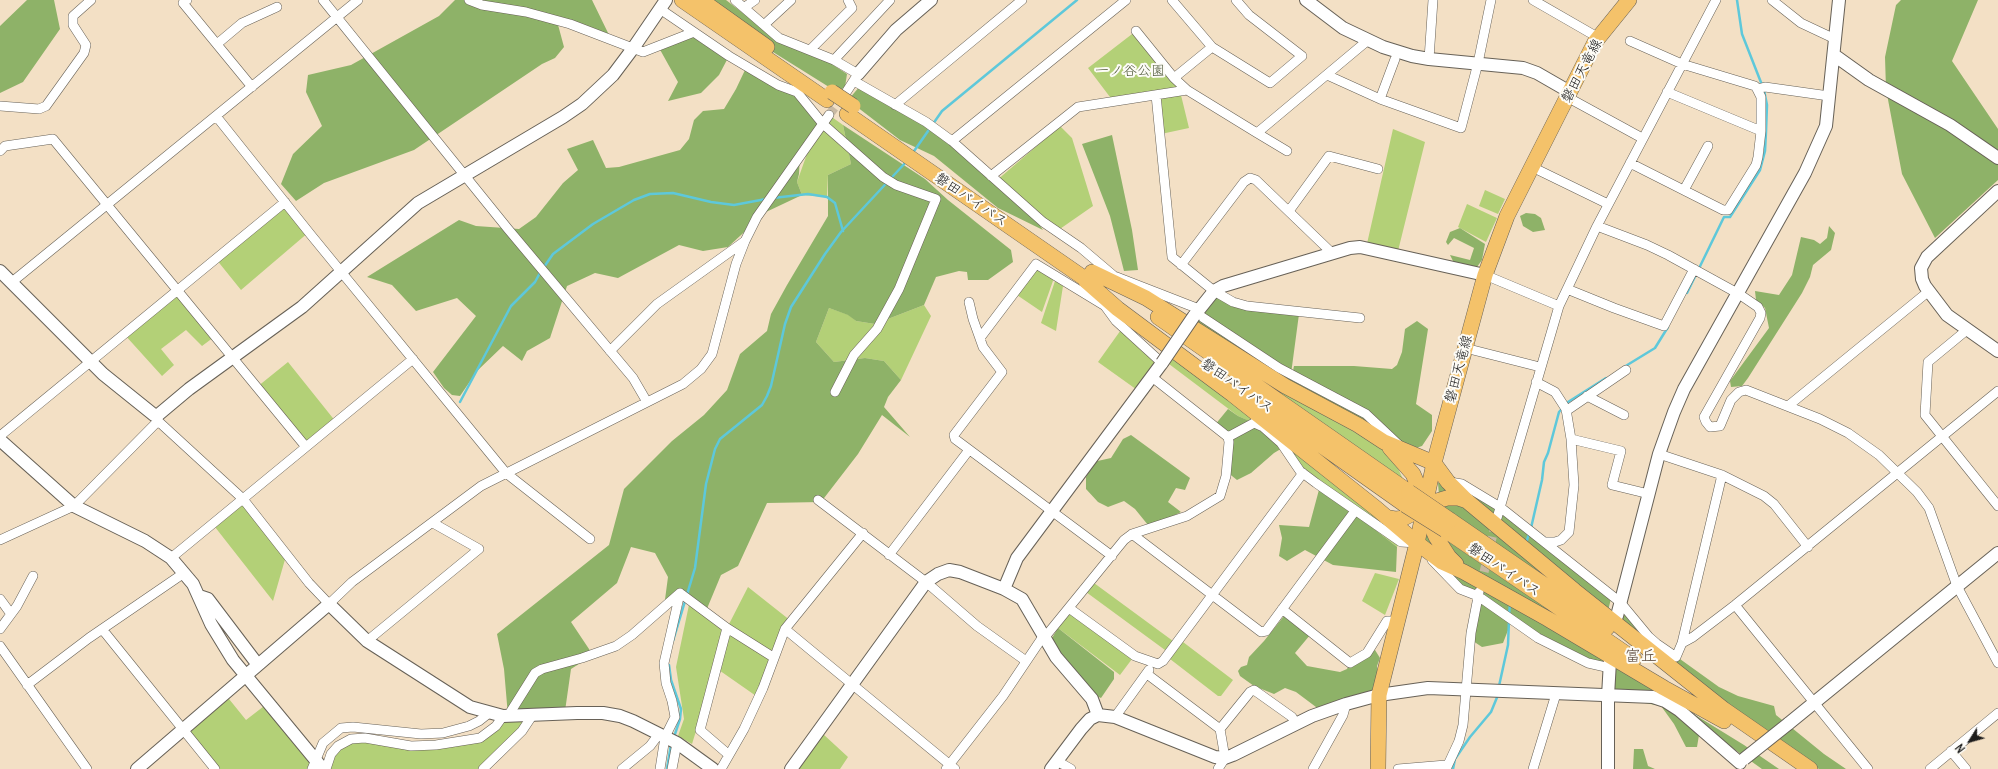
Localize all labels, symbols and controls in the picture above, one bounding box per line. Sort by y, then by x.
street label: 磐田天竜線 [1558,36,1606,106]
park label: 一ノ谷公園 [1095,63,1165,79]
street label: 磐田バイパス [931,170,1011,230]
street label: 磐田天竜線 [1442,333,1476,405]
street label: 磐田バイパス [1198,355,1276,417]
street label: 磐田バイパス [1464,540,1544,600]
district label: 富丘 [1625,646,1657,666]
north arrow [1950,721,1990,761]
text: N [1953,741,1968,755]

